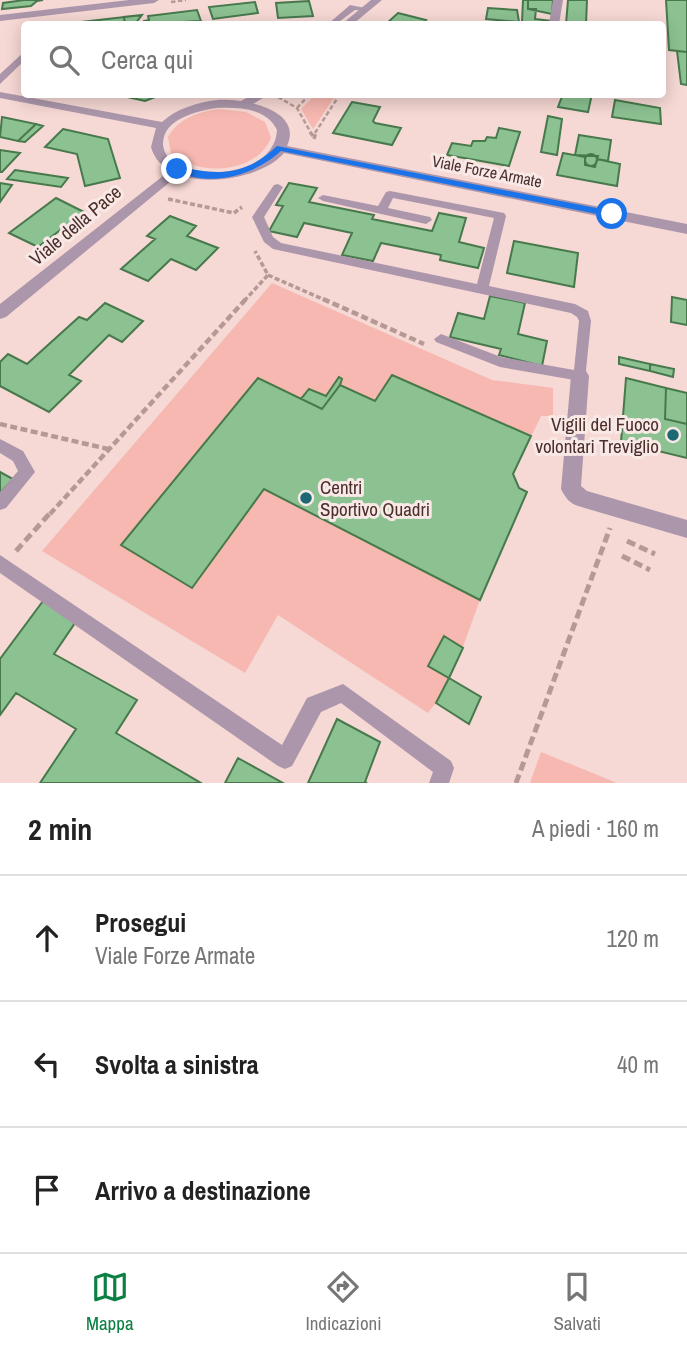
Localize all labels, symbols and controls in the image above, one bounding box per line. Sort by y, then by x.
search box [21,21,666,98]
icon: search [45,41,83,79]
text: Cerca qui [101,42,193,77]
street label: Viale Forze Armate [430,150,544,192]
route end [161,153,192,184]
street label: Viale della Pace [24,179,126,271]
route start [596,198,627,229]
place label: Vigili del Fuoco volontari Treviglio [535,411,659,459]
marker: Vigili del Fuoco volontari Treviglio [665,427,681,443]
place label: Centri Sportivo Quadri [320,474,430,522]
marker: Centri Sportivo Quadri [298,490,314,506]
text: 2 min [28,809,92,849]
text: A piedi · 160 m [532,813,659,844]
text: Prosegui [95,905,186,940]
icon: ahead [28,919,66,957]
text: 120 m [607,923,659,954]
text: Viale Forze Armate [95,940,255,971]
icon: left [28,1045,66,1083]
text: Svolta a sinistra [95,1047,259,1082]
text: 40 m [617,1049,659,1080]
icon: arrive [28,1171,66,1209]
text: Arrivo a destinazione [95,1173,311,1208]
tab: Mappa [86,1268,134,1336]
tab: Indicazioni [305,1268,382,1336]
tab: Salvati [553,1268,601,1336]

